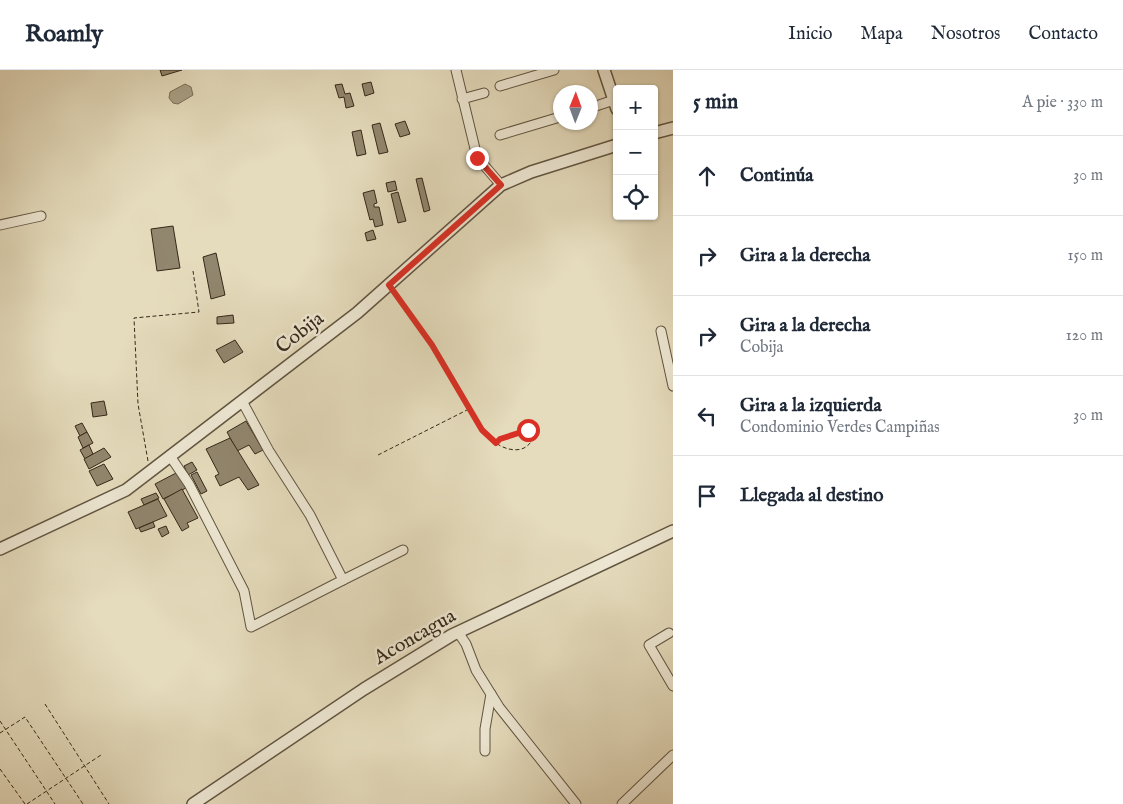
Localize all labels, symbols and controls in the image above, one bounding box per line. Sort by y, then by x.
text: Roamly [25,19,103,50]
text: Inicio [788,23,833,46]
text: Mapa [861,23,903,46]
text: Nosotros [931,23,1000,46]
text: Contacto [1028,23,1098,46]
north arrow [553,85,598,130]
map controls [613,85,658,220]
button: + [613,85,658,130]
text: 5 min [693,89,738,116]
text: A pie · 330 m [1022,93,1103,113]
button: − [613,130,658,175]
route end [466,147,489,170]
icon: ahead [693,162,721,190]
text: Continúa [740,164,814,188]
text: 30 m [1073,166,1103,186]
button: locate [613,175,658,220]
icon: right [693,242,721,270]
text: Gira a la derecha [740,244,870,268]
text: 150 m [1068,246,1103,266]
street label: Cobija [271,306,329,360]
text: Gira a la derecha [740,314,870,338]
icon: right [693,322,721,350]
text: 120 m [1066,326,1103,346]
text: Cobija [740,338,783,358]
text: Gira a la izquierda [740,394,882,418]
icon: left [693,402,721,430]
text: 30 m [1073,406,1103,426]
text: Condominio Verdes Campiñas [740,418,940,438]
route start [517,419,540,442]
icon: arrive [693,482,721,510]
text: Llegada al destino [740,484,883,508]
street label: Aconcagua [369,603,461,671]

